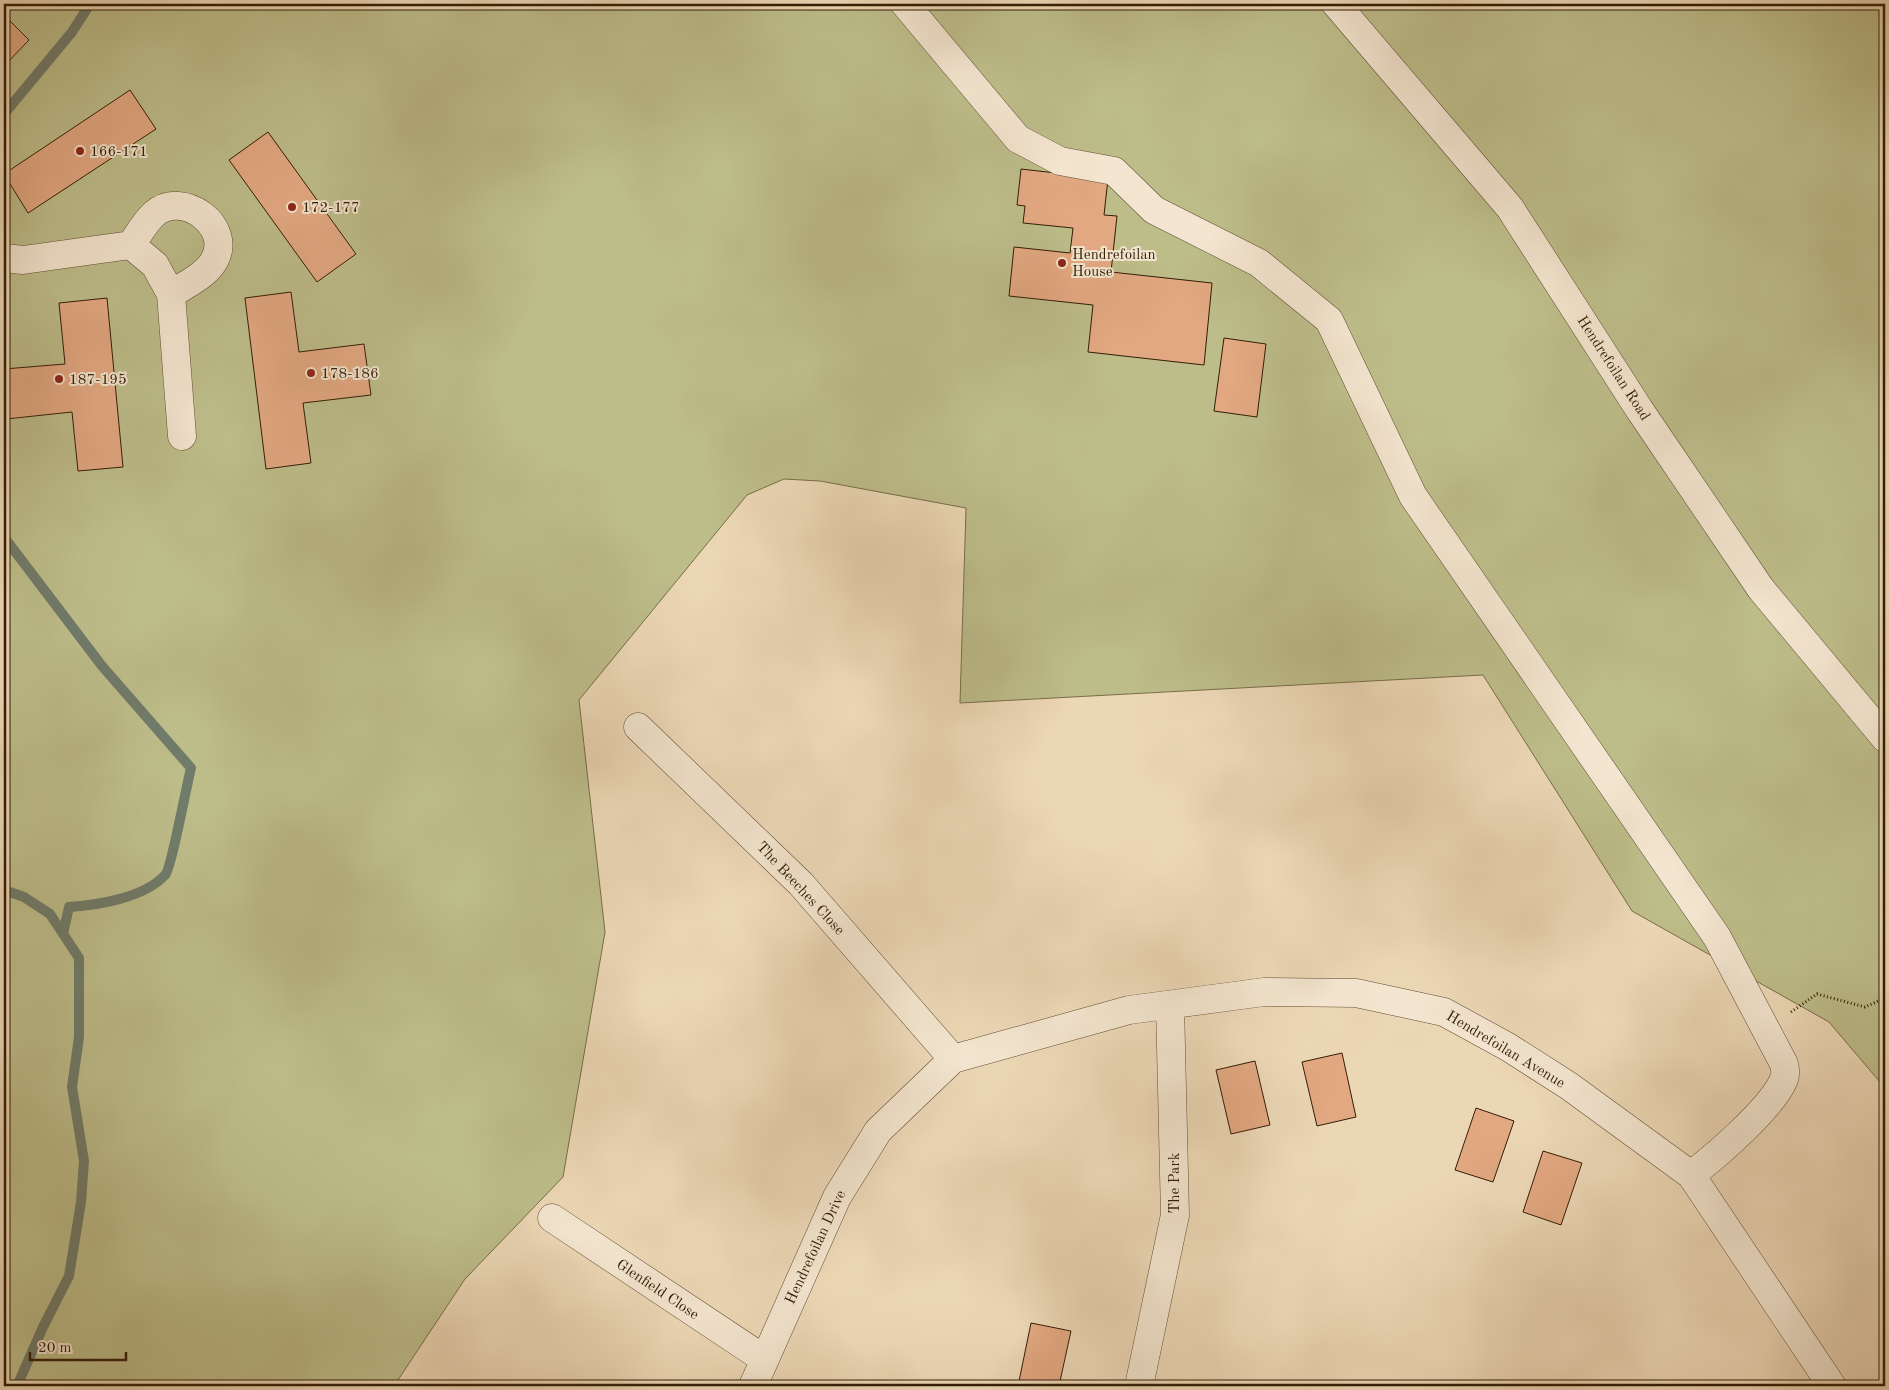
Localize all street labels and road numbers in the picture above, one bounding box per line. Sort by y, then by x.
street label: Hendrefoilan Road [1573,314,1652,424]
street label: The Beeches Close [753,840,847,939]
street label: Hendrefoilan Avenue [1443,1009,1567,1092]
street label: The Park [1168,1152,1183,1213]
street label: Hendrefoilan Drive [783,1188,849,1307]
street label: Glenfield Close [613,1257,701,1323]

